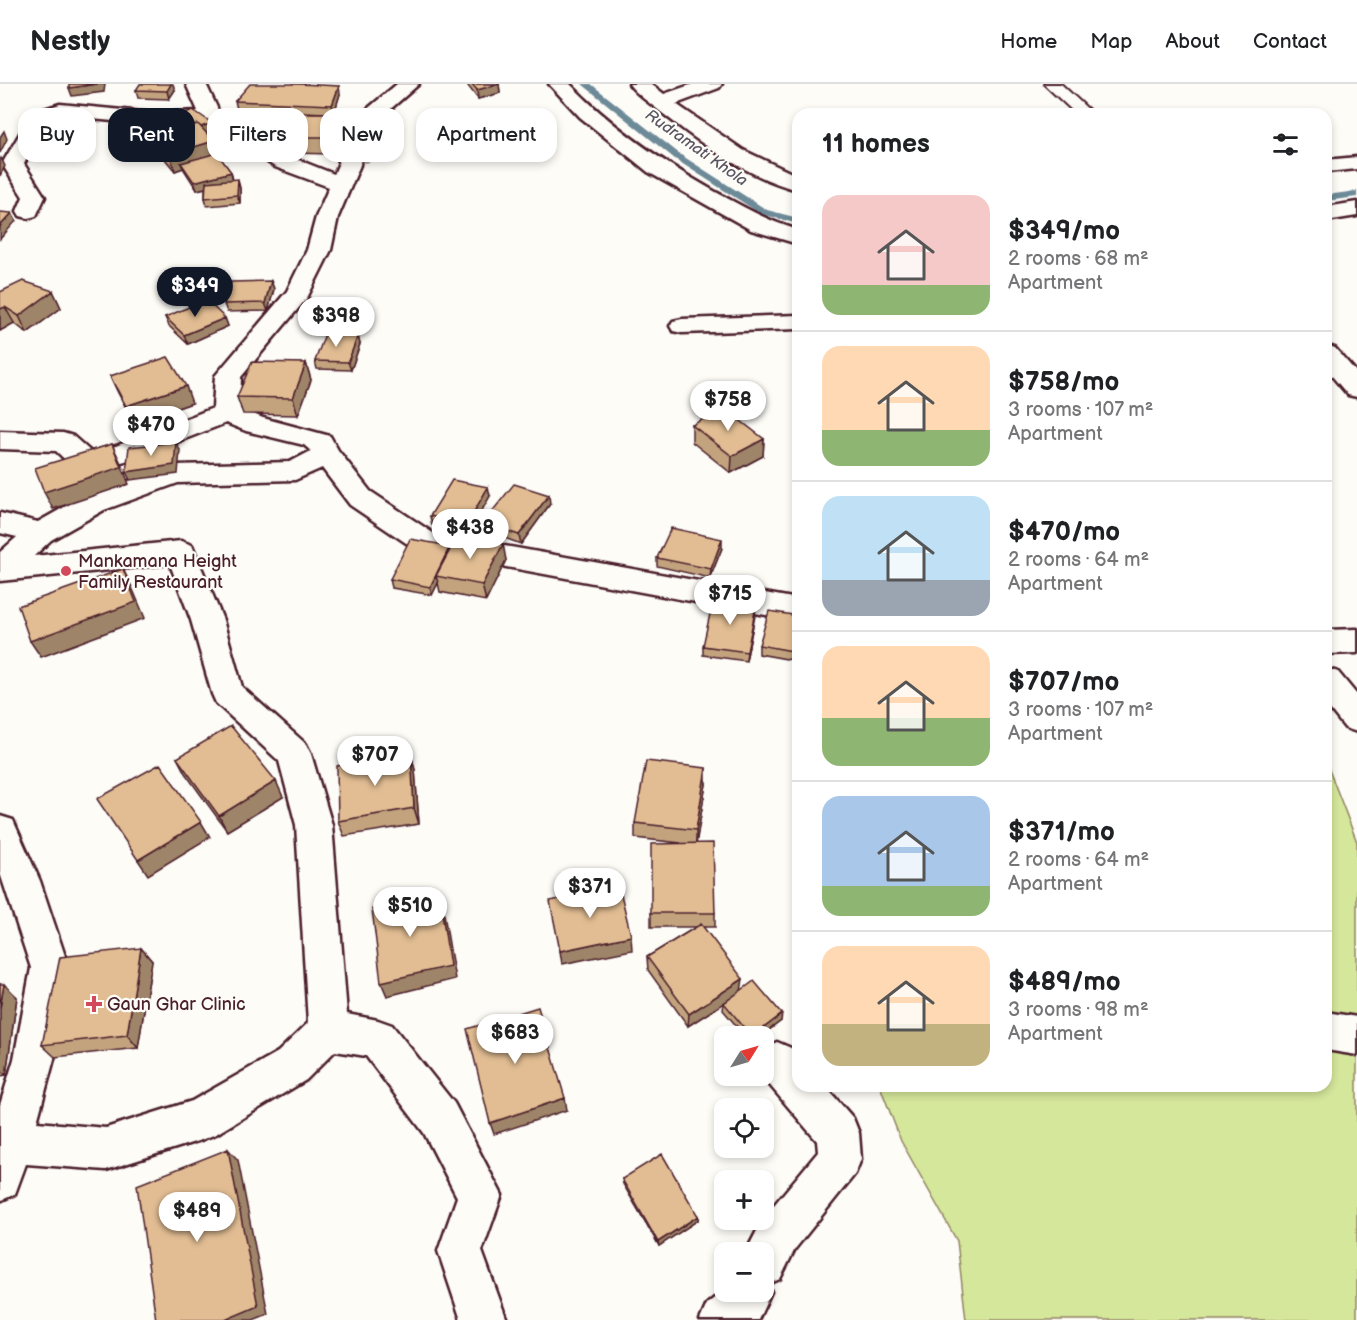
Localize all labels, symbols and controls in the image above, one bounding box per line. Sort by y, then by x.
text: Nestly [30,25,110,58]
text: Home [1000,29,1057,54]
text: Map [1090,29,1132,54]
text: About [1165,29,1220,54]
text: Contact [1253,29,1327,54]
water label: Rudramati Khola [641,106,751,191]
chip: Buy [18,108,96,162]
chip: Rent [108,108,195,162]
chip: Filters [207,108,308,162]
chip: New [320,108,404,162]
chip: Apartment [416,108,557,162]
icon: filters [1269,128,1302,161]
text: 11 homes [822,129,930,160]
text: $349/mo [1008,216,1120,247]
icon: home [870,219,942,291]
text: 2 rooms · 68 m² [1008,247,1149,271]
pin: $349 [159,267,231,318]
text: Apartment [1008,271,1103,295]
text: $349 [171,274,219,298]
pin: $398 [300,297,372,348]
text: $398 [312,304,360,328]
text: $758/mo [1008,367,1119,398]
icon: home [870,370,942,442]
pin: $758 [692,381,764,432]
text: $758 [704,388,752,412]
text: 3 rooms · 107 m² [1008,398,1153,422]
pin: $470 [115,406,187,457]
text: $470 [127,413,175,437]
text: Apartment [1008,422,1103,446]
pin: $438 [434,509,506,560]
text: $438 [446,516,494,540]
text: $470/mo [1008,517,1120,548]
icon: home [870,520,942,592]
text: 2 rooms · 64 m² [1008,548,1149,572]
place label: Mankamana Height Family Restaurant [78,551,237,593]
marker: Mankamana Height Family Restaurant [59,564,73,578]
text: Apartment [1008,572,1103,596]
pin: $715 [694,575,766,626]
text: $715 [708,582,752,606]
text: $707/mo [1008,667,1119,698]
icon: home [870,670,942,742]
text: 3 rooms · 107 m² [1008,698,1153,722]
text: Apartment [1008,722,1103,746]
pin: $707 [339,736,411,787]
text: $707 [351,743,399,767]
text: $371/mo [1008,817,1115,848]
icon: home [870,820,942,892]
text: 2 rooms · 64 m² [1008,848,1149,872]
pin: $371 [554,868,626,919]
text: Apartment [1008,872,1103,896]
text: $371 [568,875,612,899]
pin: $510 [374,887,446,938]
text: $510 [387,894,433,918]
text: $489/mo [1008,967,1120,998]
icon: home [870,970,942,1042]
place label: Gaun Ghar Clinic [107,994,246,1015]
marker: Gaun Ghar Clinic [85,995,103,1013]
text: 3 rooms · 98 m² [1008,998,1149,1022]
pin: $683 [479,1014,551,1065]
text: $683 [491,1021,540,1045]
text: Apartment [1008,1022,1103,1046]
north arrow [714,1026,774,1086]
map controls [714,1026,774,1302]
button: locate [714,1098,774,1158]
button: + [714,1170,774,1230]
pin: $489 [161,1192,233,1243]
text: $489 [173,1199,221,1223]
button: − [714,1242,774,1302]

